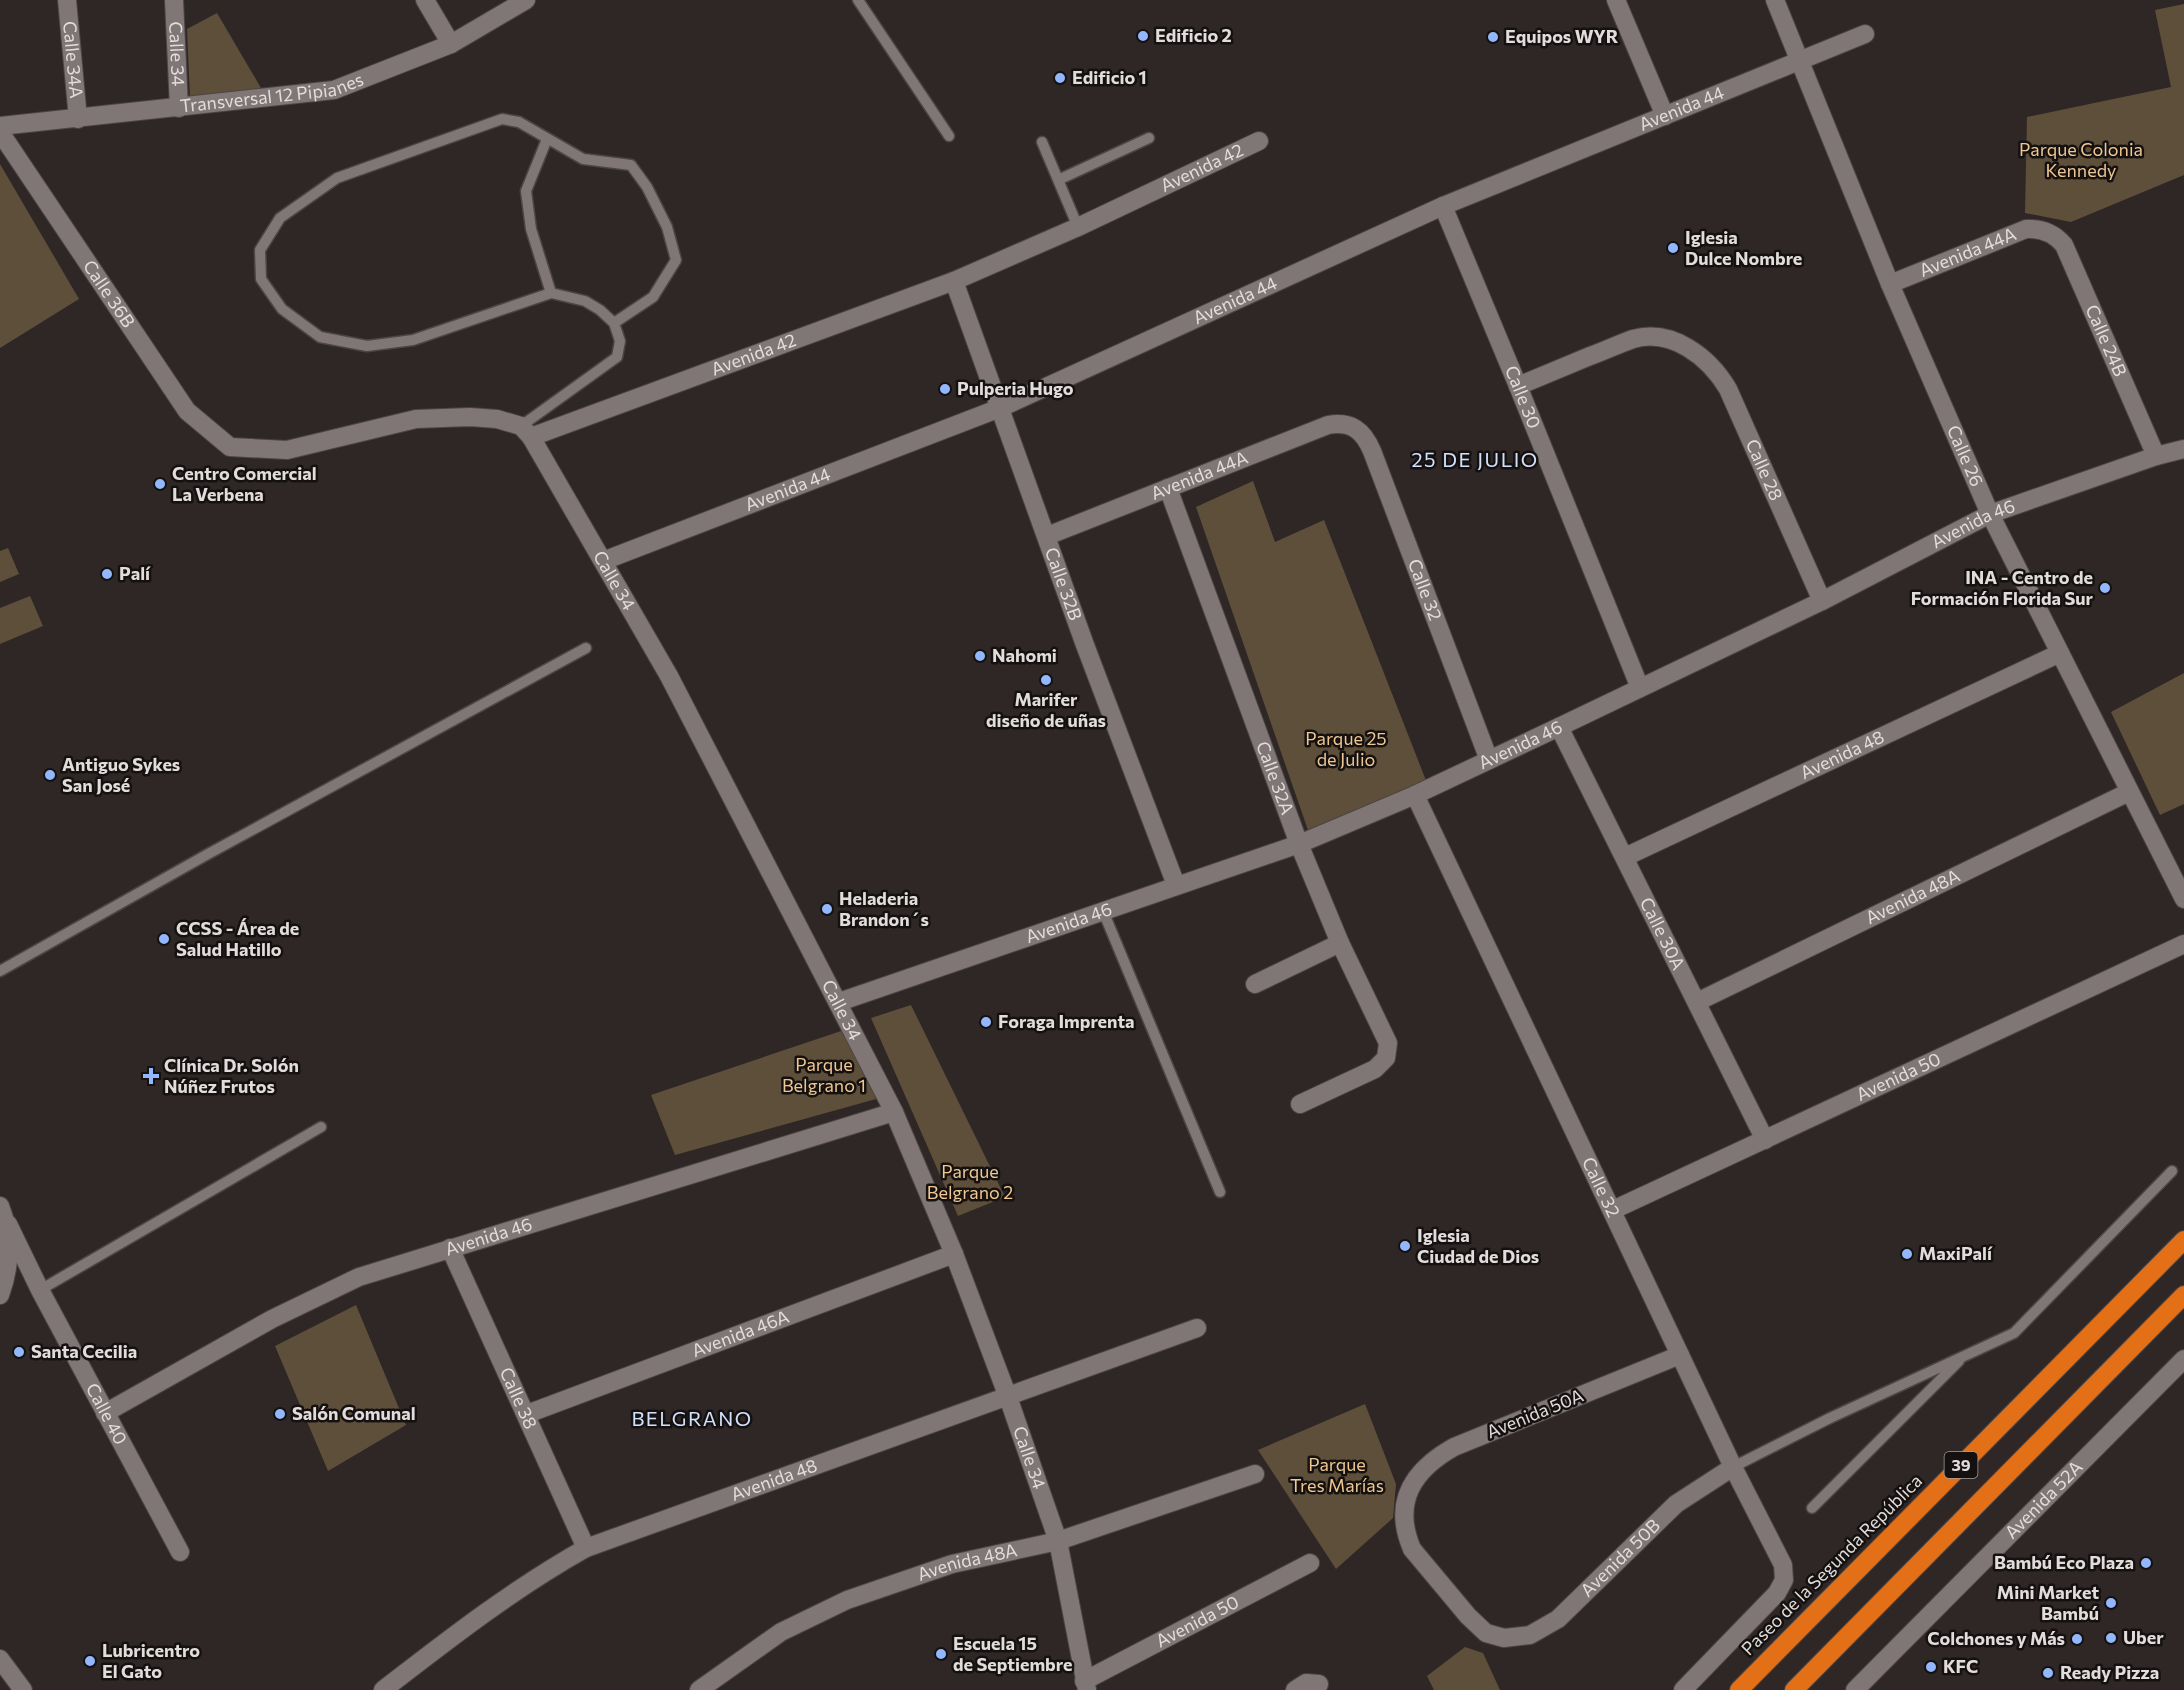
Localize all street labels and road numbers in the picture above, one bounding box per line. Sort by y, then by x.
street label: Calle 34A [59,20,88,99]
street label: Calle 34 [165,21,190,87]
street label: Transversal 12 Pipianes [179,68,366,117]
street label: Avenida 44 [1635,81,1727,135]
street label: Avenida 42 [1157,138,1246,196]
street label: Avenida 44A [1916,222,2019,281]
street label: Calle 36B [79,255,140,331]
street label: Avenida 44 [1189,271,1281,329]
street label: Calle 24B [2081,301,2132,380]
street label: Avenida 42 [708,328,799,380]
street label: Calle 30 [1501,362,1546,431]
street label: Calle 26 [1943,422,1989,490]
street label: Calle 28 [1742,436,1788,504]
street label: Avenida 44A [1147,446,1251,504]
street label: Avenida 44 [741,462,834,515]
street label: Avenida 46 [1927,494,2018,553]
street label: Calle 32B [1041,544,1087,623]
street label: Calle 34 [589,547,641,614]
street label: Calle 32 [1404,556,1447,623]
street label: Avenida 46 [1475,715,1566,773]
street label: Avenida 48 [1796,725,1887,783]
street label: Calle 32A [1252,738,1299,817]
street label: Avenida 48A [1862,864,1963,928]
street label: Calle 30A [1636,893,1690,973]
street label: Avenida 46 [1022,897,1115,947]
street label: Calle 34 [818,976,867,1044]
street label: Avenida 50 [1852,1047,1944,1105]
street label: Calle 32 [1578,1153,1625,1221]
street label: Avenida 46 [442,1212,535,1260]
street label: Avenida 46A [688,1305,792,1361]
street label: Calle 38 [496,1364,543,1432]
street label: Calle 40 [82,1379,133,1448]
street label: Avenida 50A [1483,1384,1586,1442]
street label: Calle 34 [1009,1423,1051,1492]
road number: 39 [1944,1452,1978,1478]
street label: Avenida 48 [728,1454,820,1505]
street label: Avenida 52A [2000,1456,2087,1543]
street label: Paseo de la Segunda República [1736,1469,1926,1659]
street label: Avenida 50B [1576,1514,1664,1601]
street label: Avenida 48A [914,1538,1019,1585]
street label: Avenida 50 [1152,1590,1242,1652]

